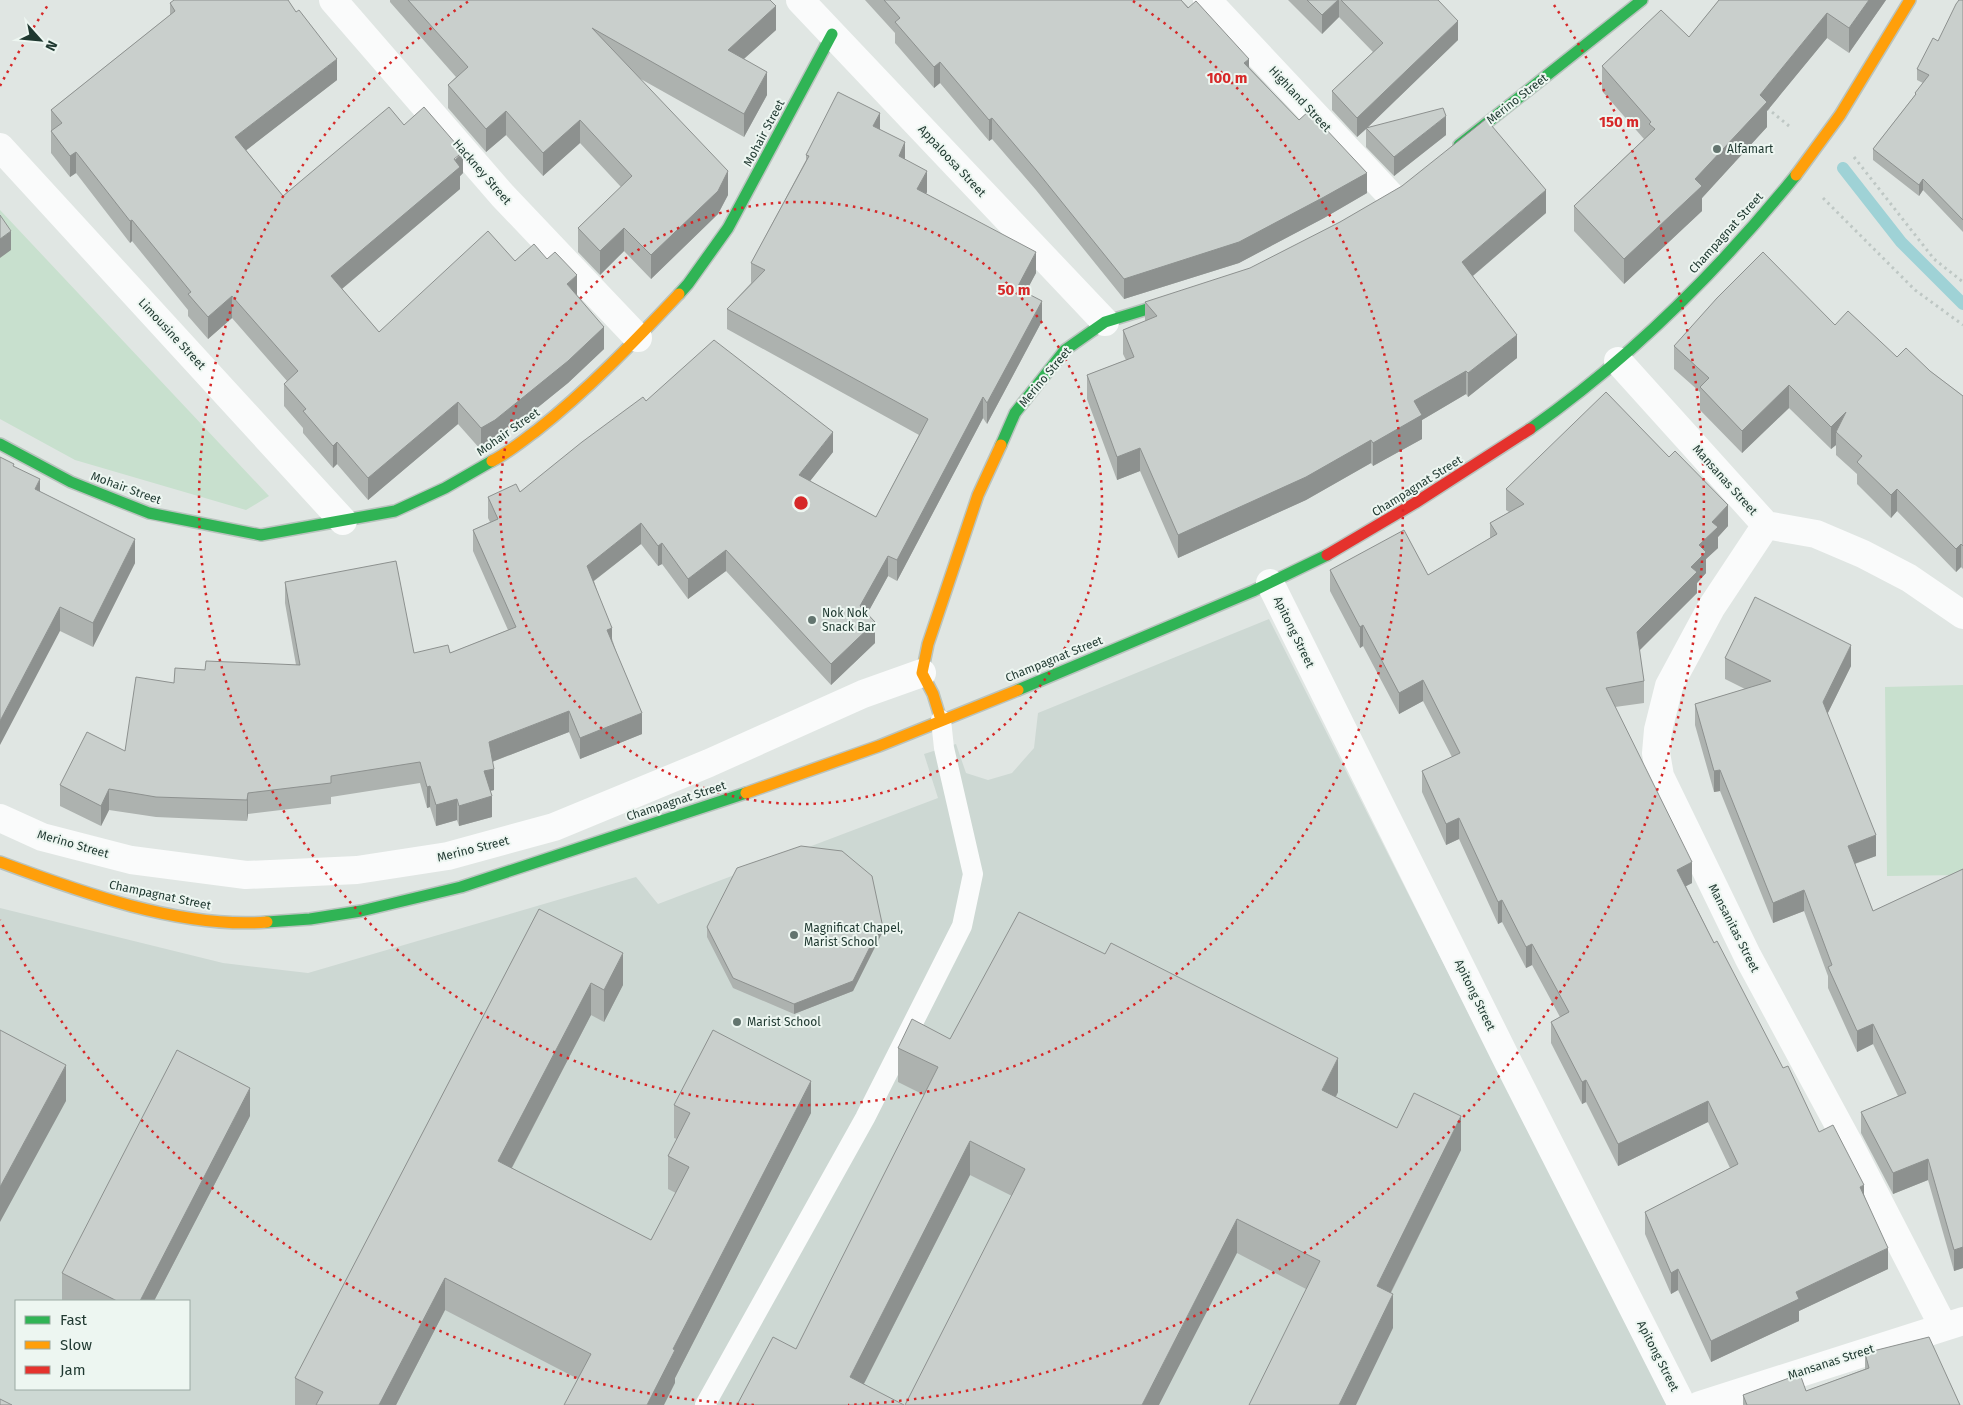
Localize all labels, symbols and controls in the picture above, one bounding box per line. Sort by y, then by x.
north arrow [15,15,65,65]
text: N [41,38,61,54]
street label: Highland Street [1266,63,1334,135]
text: 100 m [1207,69,1247,87]
street label: Merino Street [1484,70,1551,127]
street label: Mohair Street [741,97,788,169]
text: 150 m [1599,113,1639,131]
street label: Appaloosa Street [915,122,989,200]
street label: Hackney Street [450,137,515,208]
place label: Alfamart [1727,142,1774,156]
marker: Alfamart [1711,143,1723,155]
street label: Champagnat Street [1686,189,1766,276]
text: 50 m [997,281,1031,299]
street label: Limousine Street [136,296,209,373]
street label: Merino Street [1016,344,1074,410]
street label: Mohair Street [474,405,543,459]
street label: Mansanas Street [1690,442,1761,519]
street label: Champagnat Street [1369,452,1465,519]
street label: Mohair Street [89,469,164,507]
centre of rings [792,494,810,512]
street label: Apitong Street [1271,594,1318,671]
place label: Nok Nok Snack Bar [822,606,876,634]
marker: Nok Nok Snack Bar [806,614,818,626]
street label: Champagnat Street [1003,633,1105,685]
street label: Champagnat Street [625,778,728,824]
street label: Merino Street [36,827,111,861]
street label: Merino Street [436,833,511,865]
street label: Champagnat Street [108,877,213,913]
street label: Mansanitas Street [1706,881,1763,975]
place label: Magnificat Chapel, Marist School [804,921,903,949]
marker: Magnificat Chapel, Marist School [788,929,800,941]
street label: Apitong Street [1452,957,1499,1034]
place label: Marist School [747,1015,821,1029]
marker: Marist School [731,1016,743,1028]
legend [15,1300,190,1390]
text: Fast [60,1311,87,1329]
street label: Apitong Street [1634,1318,1682,1394]
text: Slow [60,1336,92,1354]
street label: Mansanas Street [1786,1341,1876,1383]
text: Jam [60,1361,86,1379]

